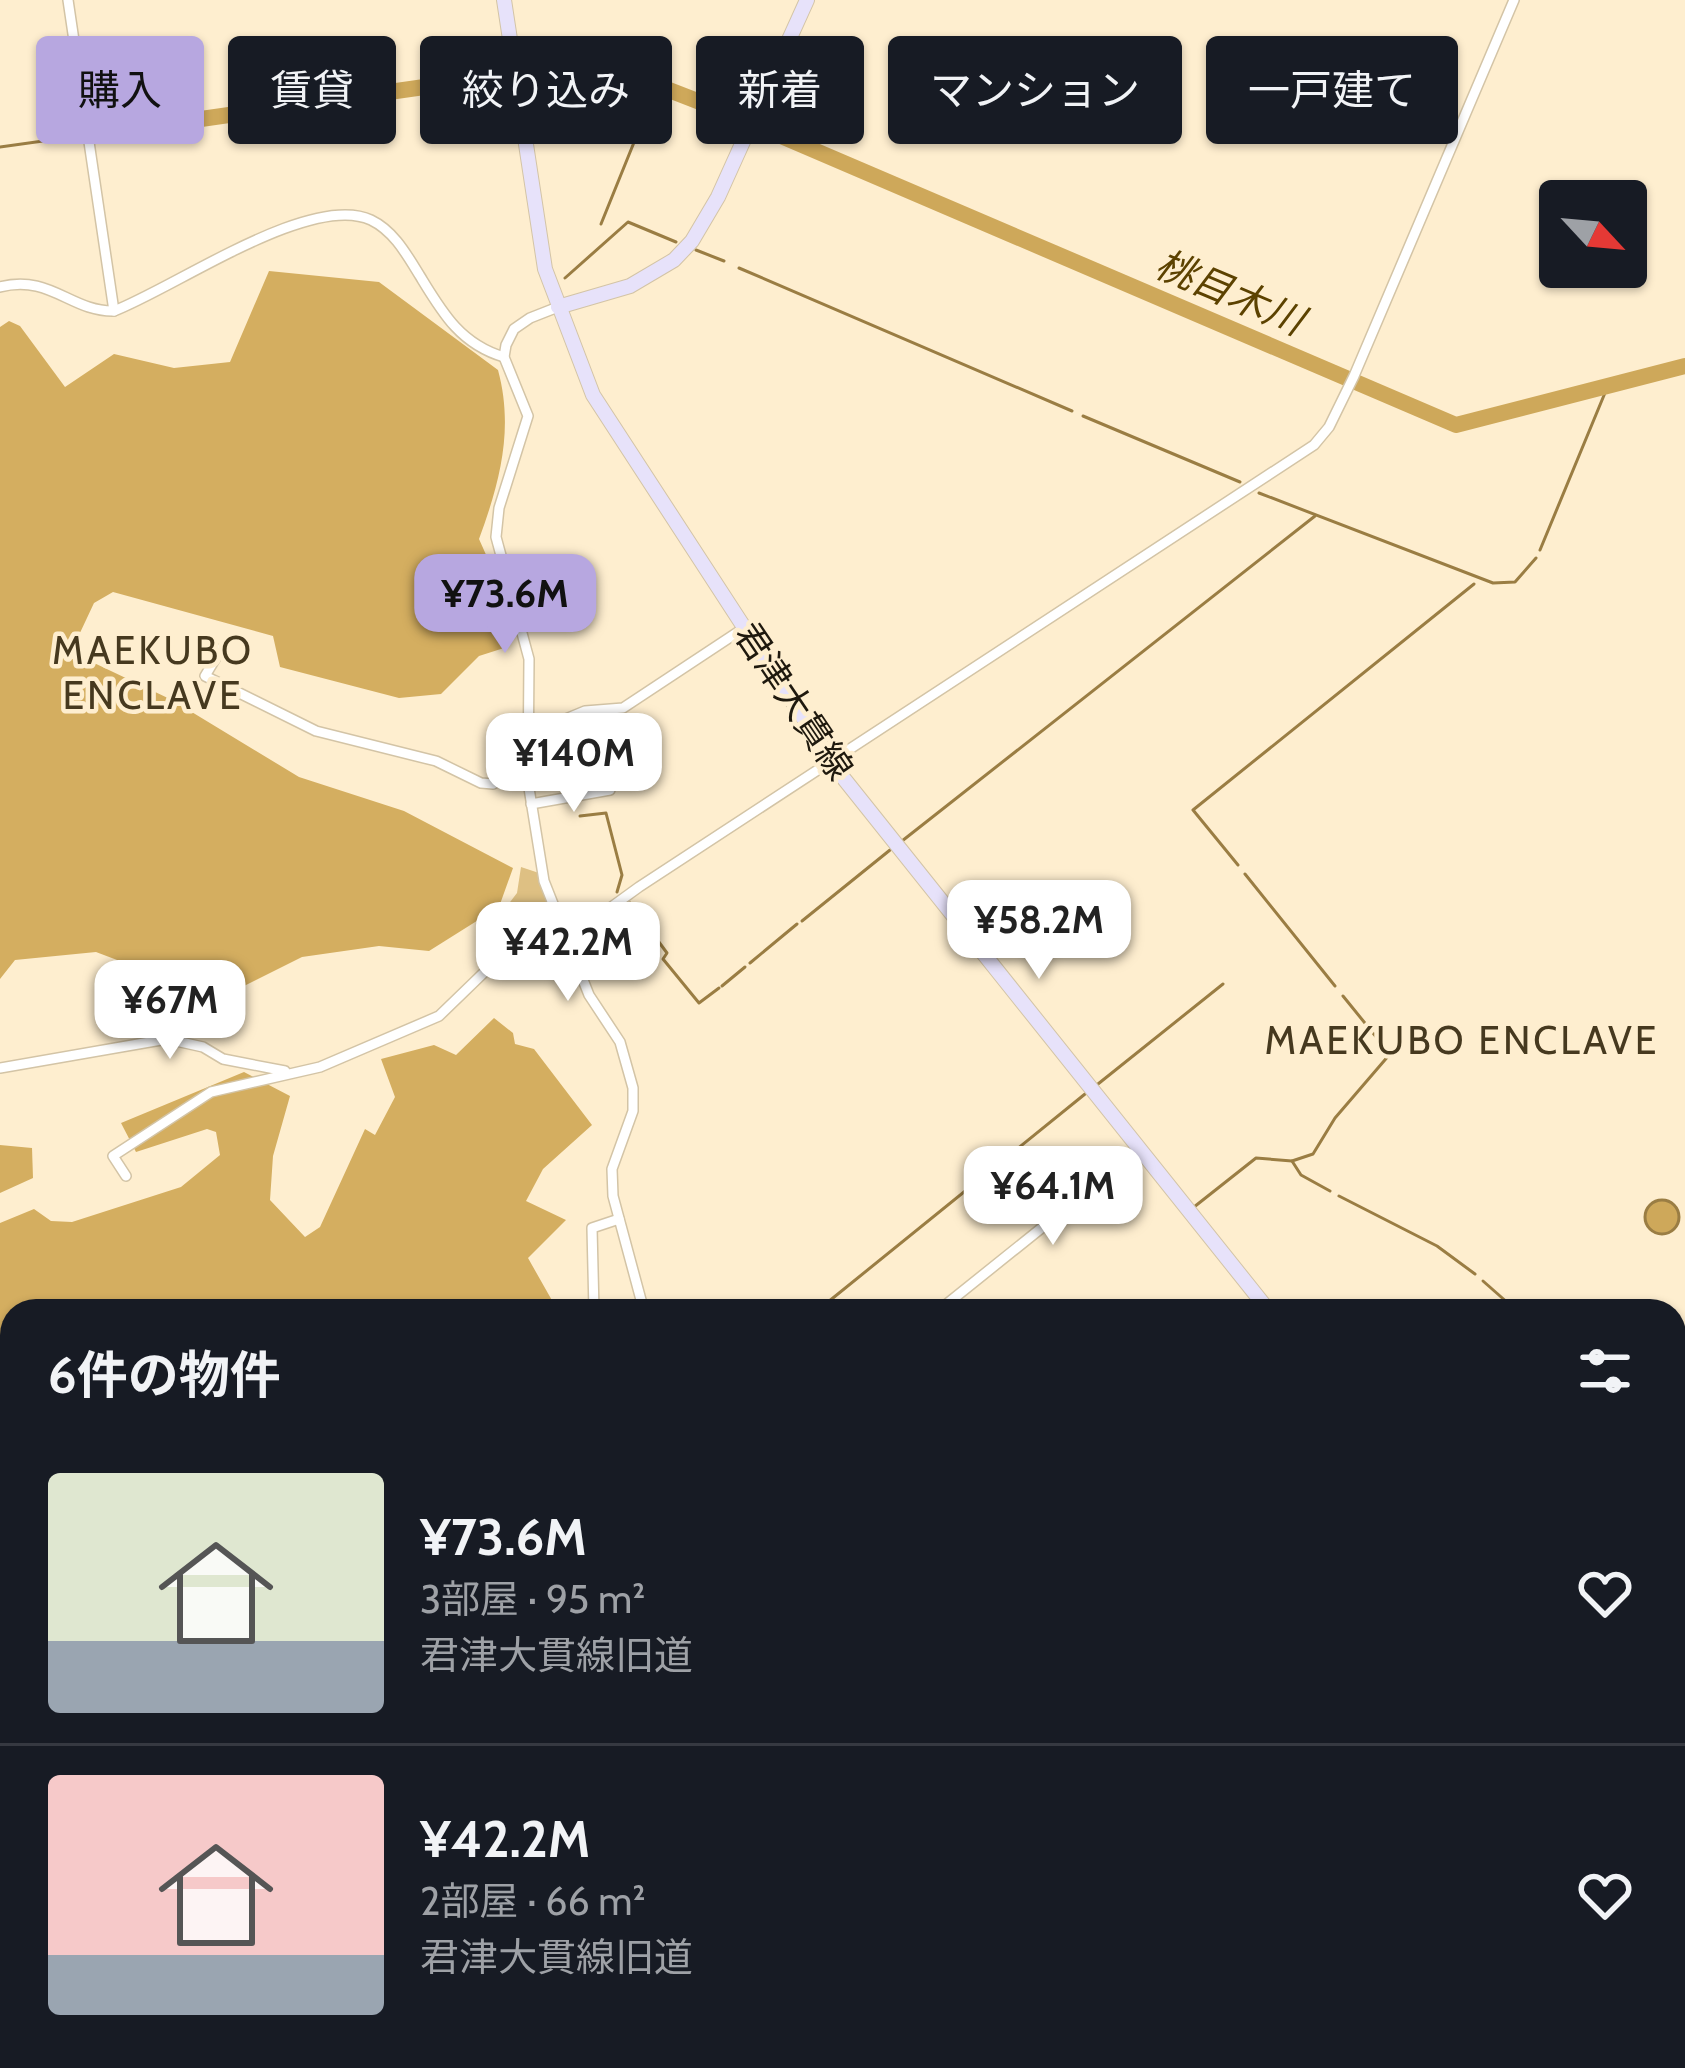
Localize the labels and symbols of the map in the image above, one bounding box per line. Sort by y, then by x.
north arrow [1539,180,1647,288]
water label: 桃目木川 [1149,239,1315,346]
pin: ¥73.6M [407,554,603,656]
street label: 君津大貫線 [725,614,863,788]
district label: MAEKUBO ENCLAVE [52,626,254,719]
pin: ¥140M [490,713,658,815]
pin: ¥58.2M [941,880,1137,982]
pin: ¥42.2M [470,902,666,1004]
pin: ¥67M [99,960,241,1062]
district label: MAEKUBO ENCLAVE [1265,1016,1659,1064]
pin: ¥64.1M [955,1146,1151,1248]

